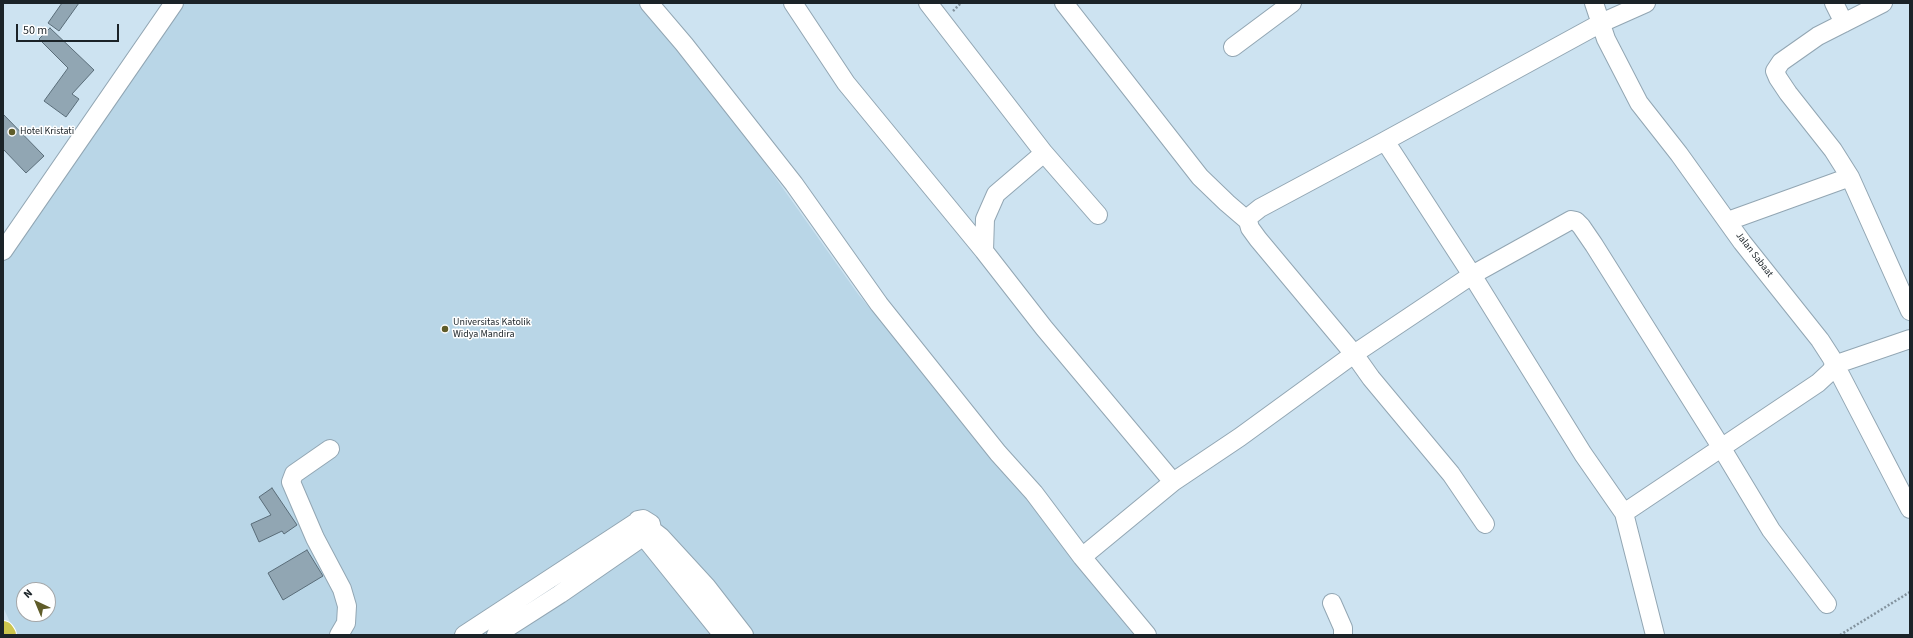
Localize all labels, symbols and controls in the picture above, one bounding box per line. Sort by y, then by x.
scale bar [18,16,121,42]
text: 50 m [23,22,47,39]
place label: Hotel Kristati [20,126,74,138]
marker: Hotel Kristati [7,127,17,137]
street label: Jalan Sabaat [1733,230,1775,280]
place label: Universitas Katolik Widya Mandira [453,317,531,340]
marker: Universitas Katolik Widya Mandira [440,324,450,334]
north arrow [16,582,56,622]
text: N [20,586,36,602]

